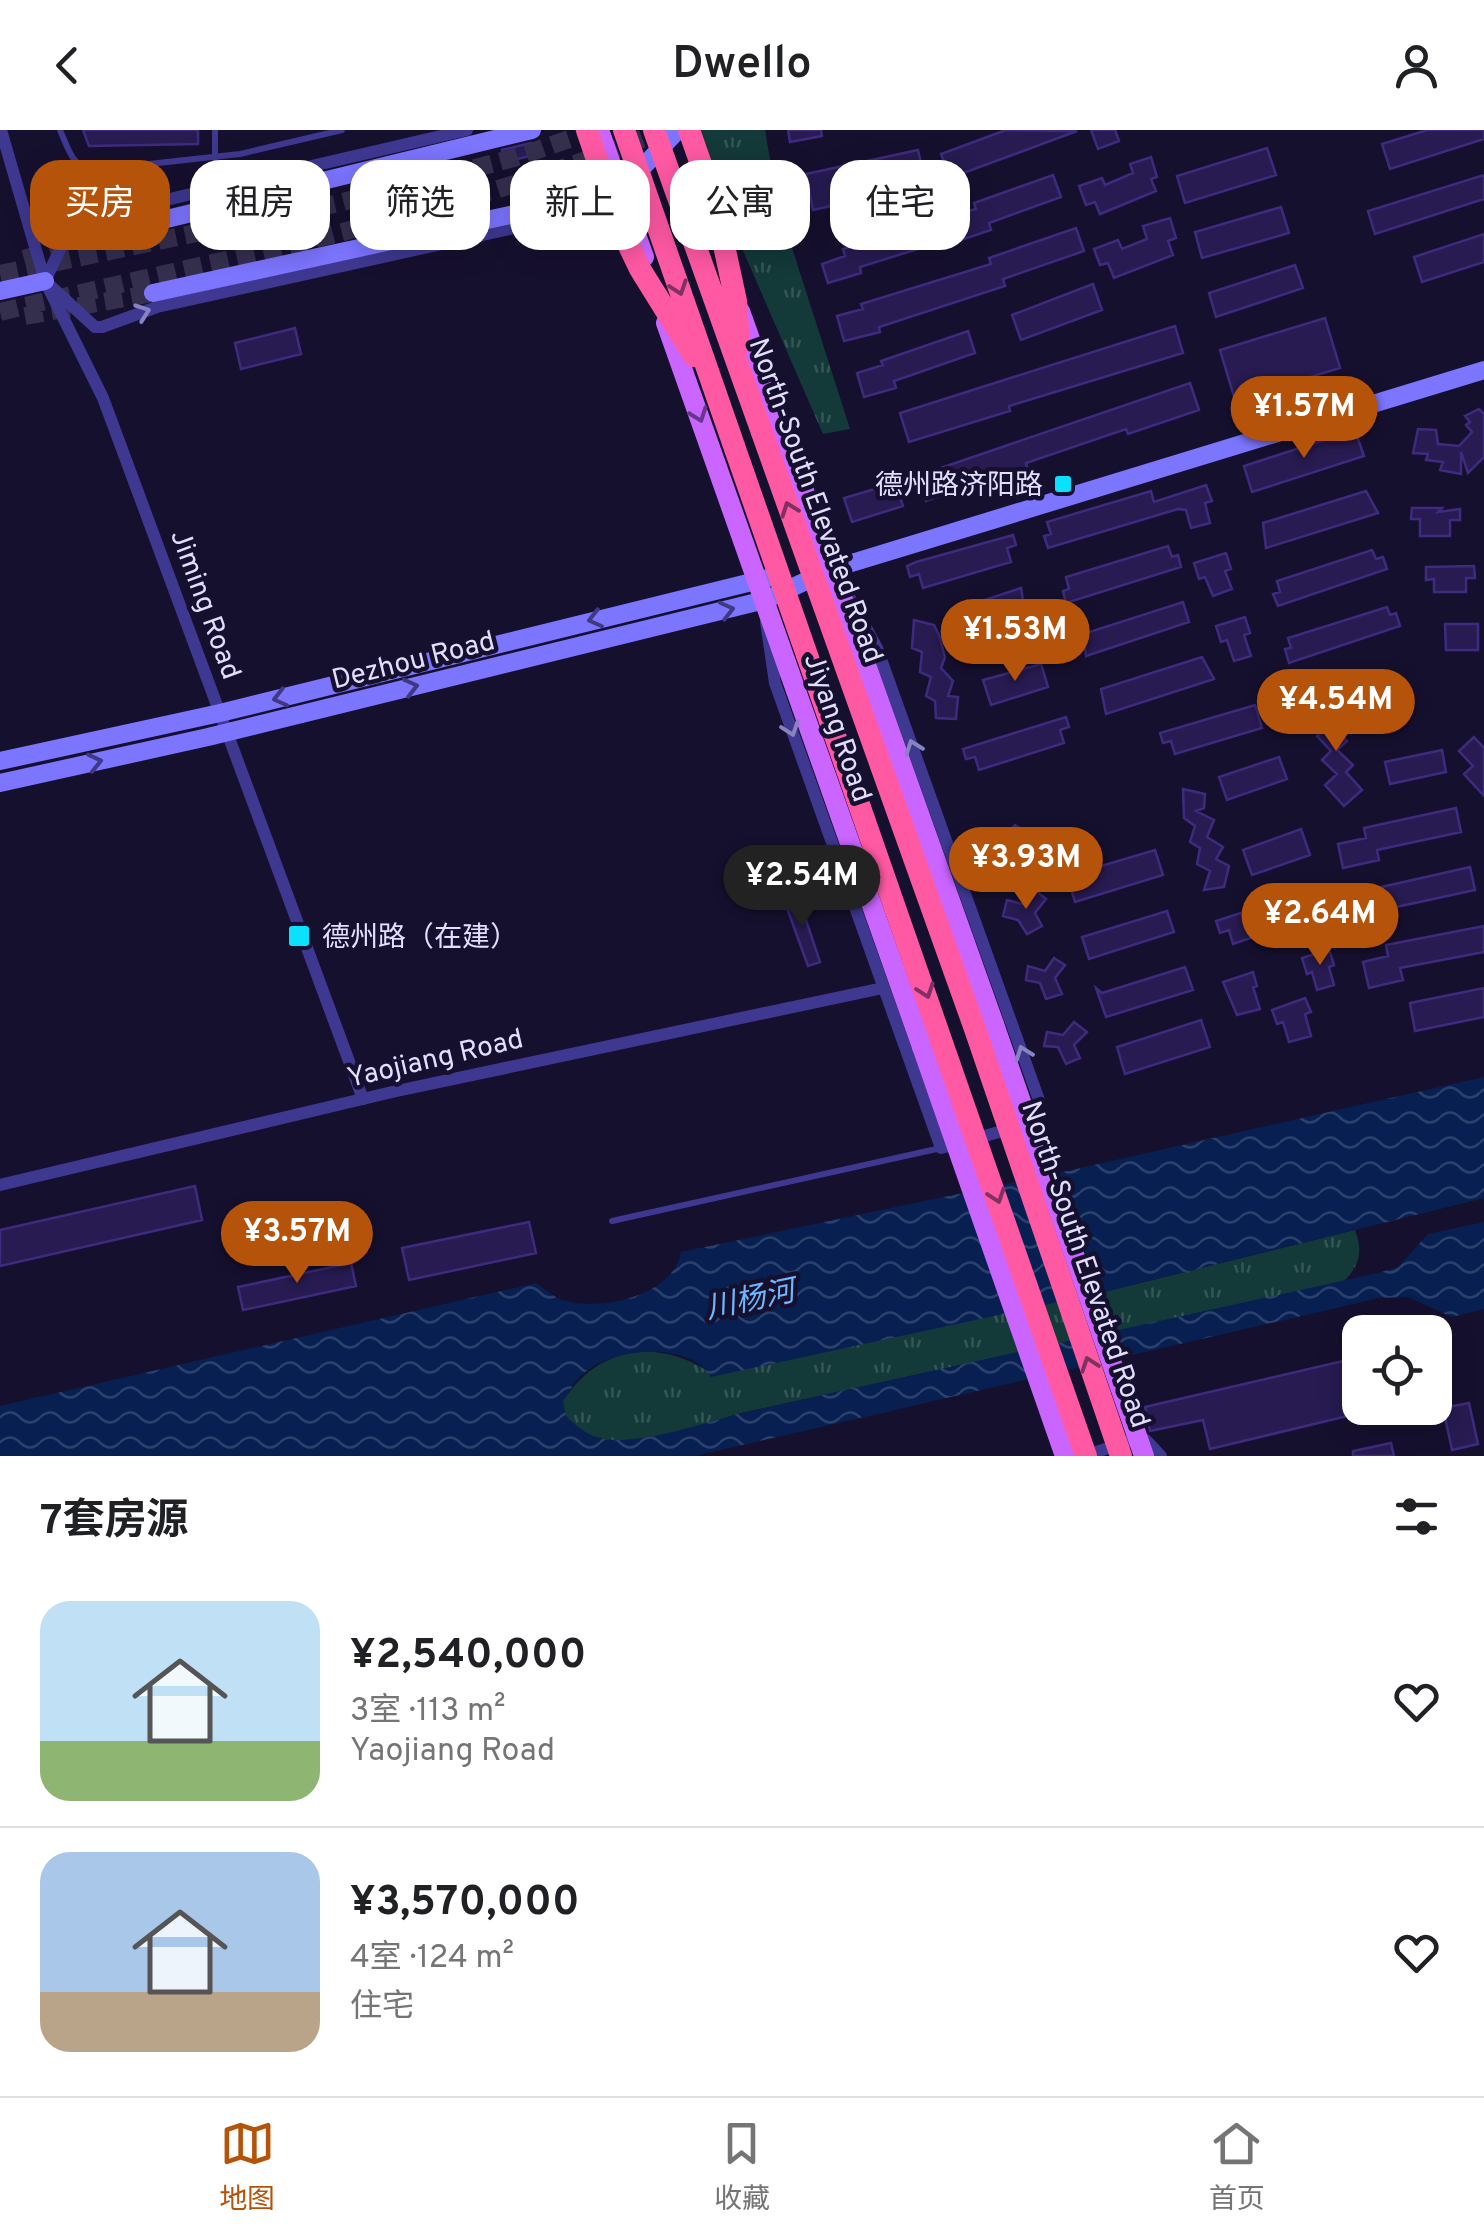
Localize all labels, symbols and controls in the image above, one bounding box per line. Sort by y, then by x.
text: Dwello [672,37,812,94]
icon: back [40,38,95,93]
icon: person [1389,38,1444,93]
chip: 买房 [30,160,170,250]
chip: 租房 [190,160,330,250]
chip: 筛选 [350,160,490,250]
chip: 新上 [510,160,650,250]
chip: 公寓 [670,160,810,250]
chip: 住宅 [830,160,970,250]
one-way arrow [667,279,688,296]
one-way arrow [134,303,151,324]
street label: North-South Elevated Road [739,334,890,668]
pin: ¥1.57M [1223,376,1385,461]
text: ¥1.57M [1253,388,1355,428]
one-way arrow [687,405,708,422]
place label: 德州路济阳路 [875,469,1043,505]
marker: 德州路济阳路 [1052,473,1074,495]
one-way arrow [780,502,801,519]
street label: Jiming Road [160,525,248,685]
pin: ¥1.53M [934,599,1096,684]
one-way arrow [718,600,735,621]
one-way arrow [587,608,604,629]
text: ¥1.53M [963,611,1067,651]
street label: Dezhou Road [328,624,499,700]
street label: Jiyang Road [794,649,878,807]
pin: ¥4.54M [1255,669,1417,754]
one-way arrow [402,678,419,699]
text: ¥4.54M [1279,681,1393,721]
one-way arrow [272,686,289,707]
one-way arrow [780,719,800,736]
one-way arrow [904,740,925,757]
one-way arrow [86,753,103,774]
pin: ¥3.93M [945,827,1107,912]
text: ¥3.93M [971,839,1081,879]
pin: ¥2.54M [721,845,883,930]
text: ¥2.54M [745,857,859,897]
pin: ¥2.64M [1239,883,1401,968]
text: ¥2.64M [1264,895,1376,935]
place label: 德州路（在建） [322,921,518,957]
marker: 德州路（在建） [286,923,312,949]
one-way arrow [914,981,935,999]
street label: Yaojiang Road [344,1022,527,1098]
one-way arrow [1014,1046,1035,1063]
street label: North-South Elevated Road [1011,1097,1157,1433]
one-way arrow [985,1186,1005,1203]
pin: ¥3.57M [216,1201,378,1286]
text: ¥3.57M [243,1213,351,1253]
water label: 川杨河 [703,1273,803,1329]
map controls [1342,1315,1452,1425]
button: locate [1342,1315,1452,1425]
one-way arrow [1081,1356,1101,1373]
icon: filters [1389,1489,1444,1544]
text: 7套房源 [40,1496,189,1549]
text: ¥2,540,000 [350,1630,586,1683]
icon: home [120,1641,240,1761]
icon: heart [1389,1674,1444,1729]
text: 3室 · 113 m² [350,1692,506,1732]
text: Yaojiang Road [350,1732,555,1772]
text: ¥3,570,000 [350,1877,580,1930]
icon: home [120,1892,240,2012]
icon: heart [1389,1925,1444,1980]
text: 4室 · 124 m² [350,1939,514,1979]
text: 住宅 [350,1988,414,2028]
tab: 地图 [219,2116,275,2219]
tab: 收藏 [714,2116,770,2219]
tab: 首页 [1209,2116,1265,2219]

